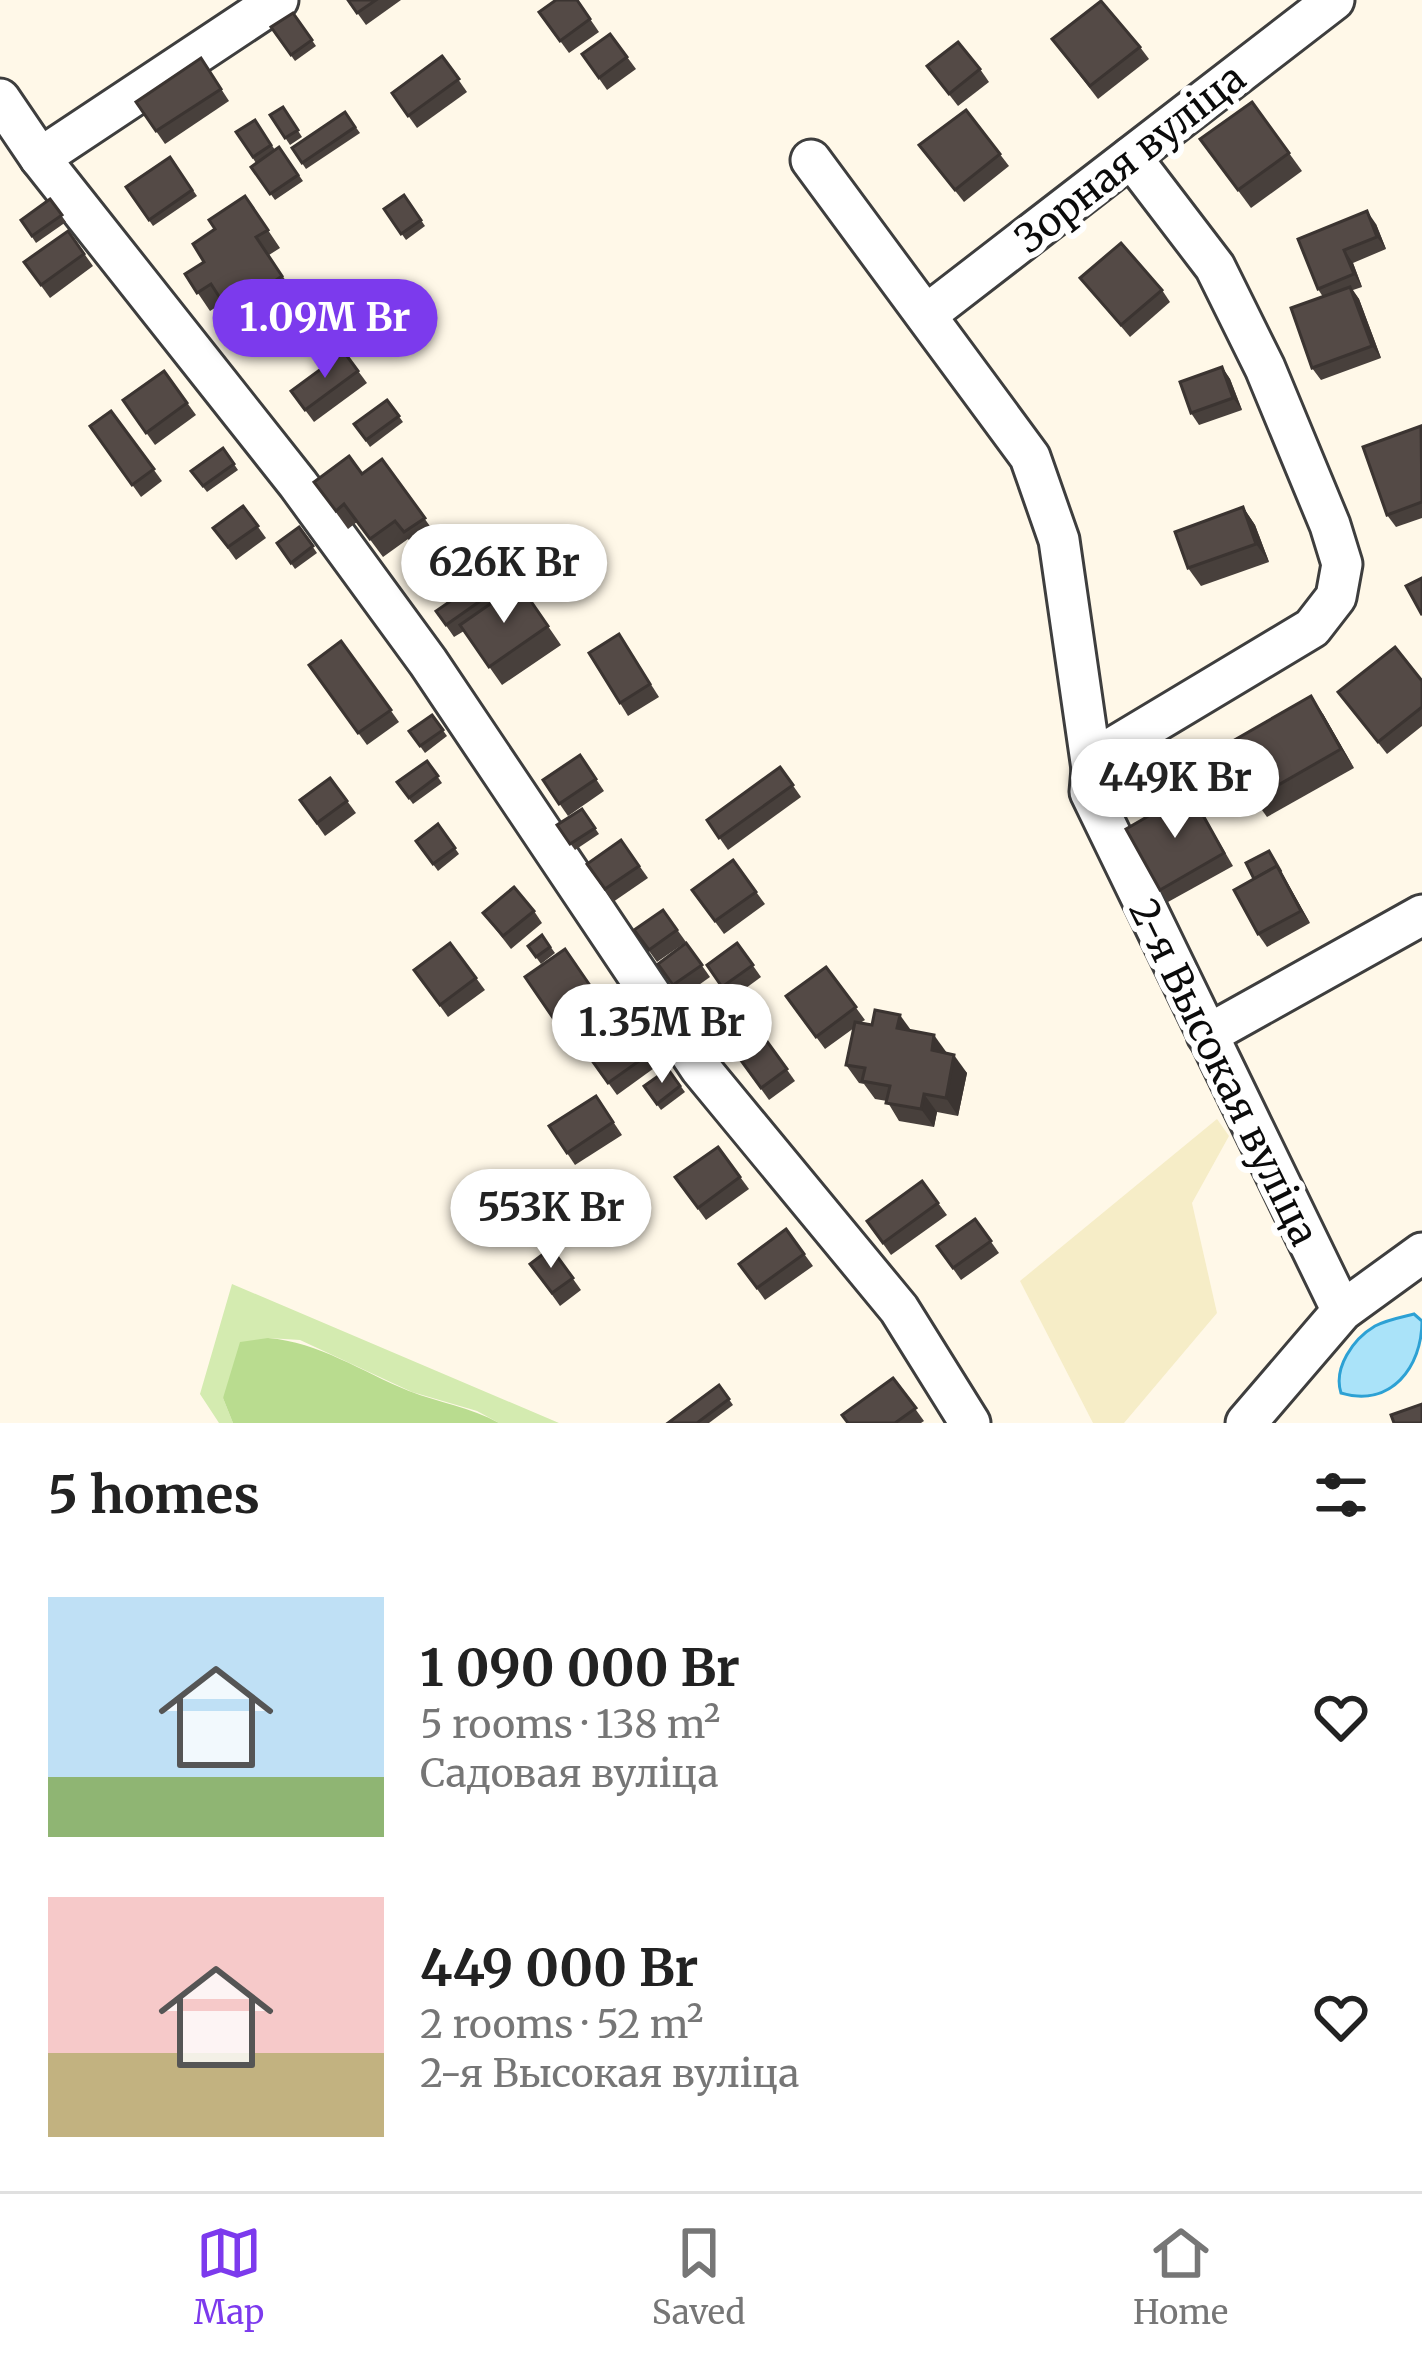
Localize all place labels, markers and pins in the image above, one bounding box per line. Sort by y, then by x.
pin: 1.09M Br [201,279,449,381]
pin: 626K Br [393,524,615,626]
pin: 449K Br [1064,739,1286,841]
pin: 1.35M Br [538,984,786,1086]
pin: 553K Br [440,1169,662,1271]

